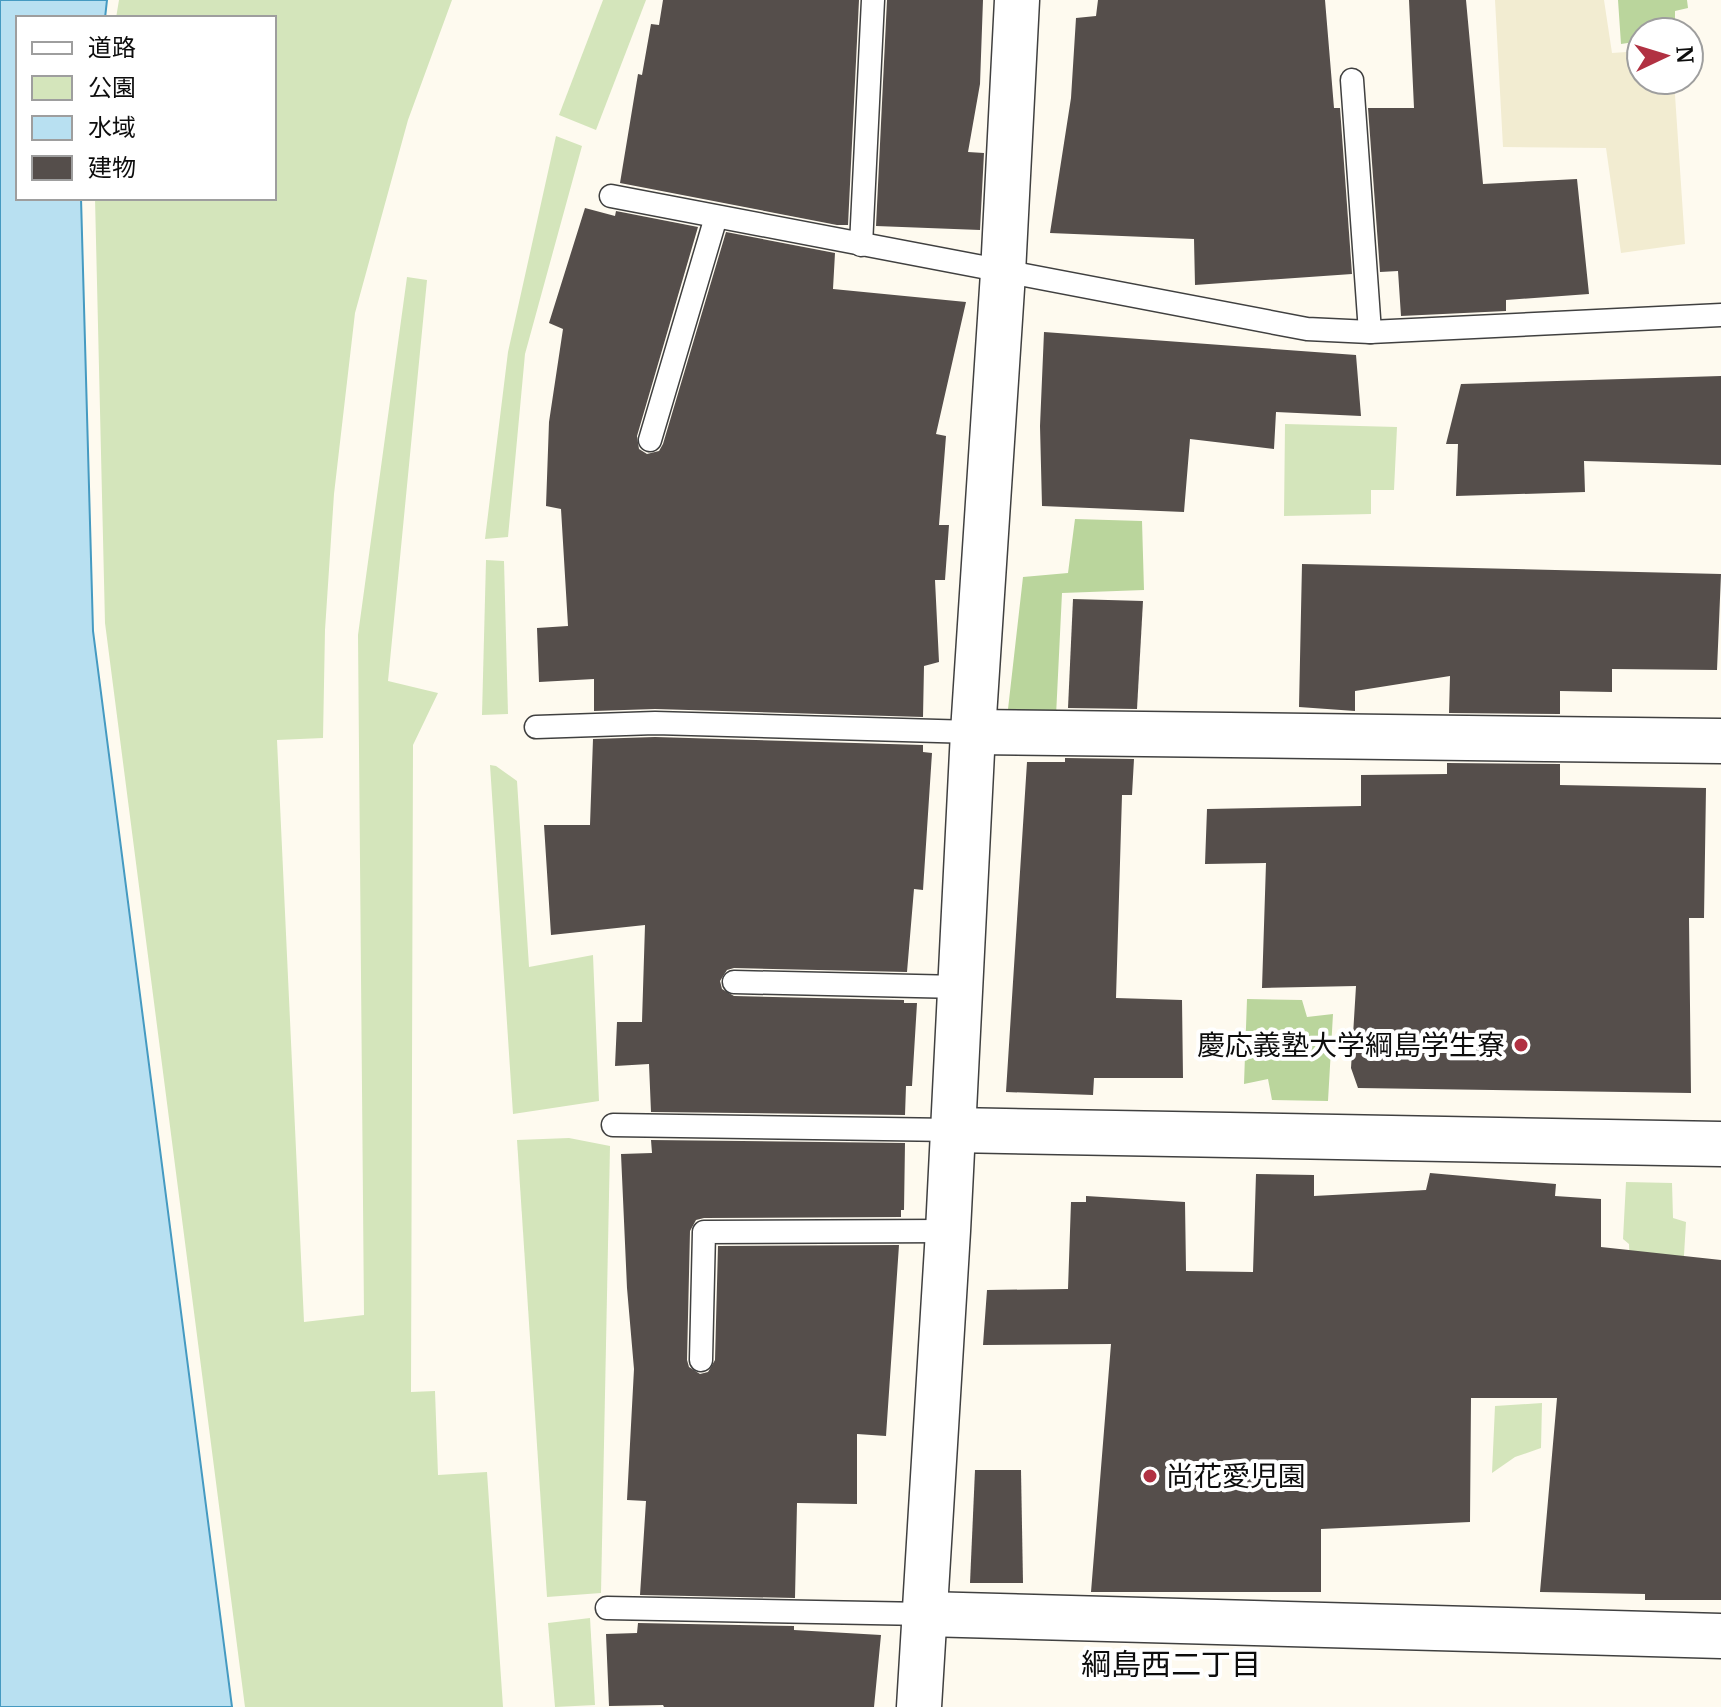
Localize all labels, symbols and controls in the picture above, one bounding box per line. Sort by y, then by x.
legend [16,16,276,200]
north arrow [1625,16,1705,96]
text: 道路 [88,32,136,63]
text: N [1670,45,1700,65]
text: 公園 [88,72,136,103]
text: 水域 [88,112,136,143]
text: 建物 [88,152,136,183]
place label: 慶応義塾大学綱島学生寮 [1197,1027,1505,1063]
marker: 慶応義塾大学綱島学生寮 [1512,1036,1530,1054]
place label: 尚花愛児園 [1166,1458,1306,1494]
marker: 尚花愛児園 [1141,1467,1159,1485]
district label: 綱島西二丁目 [1081,1645,1261,1683]

